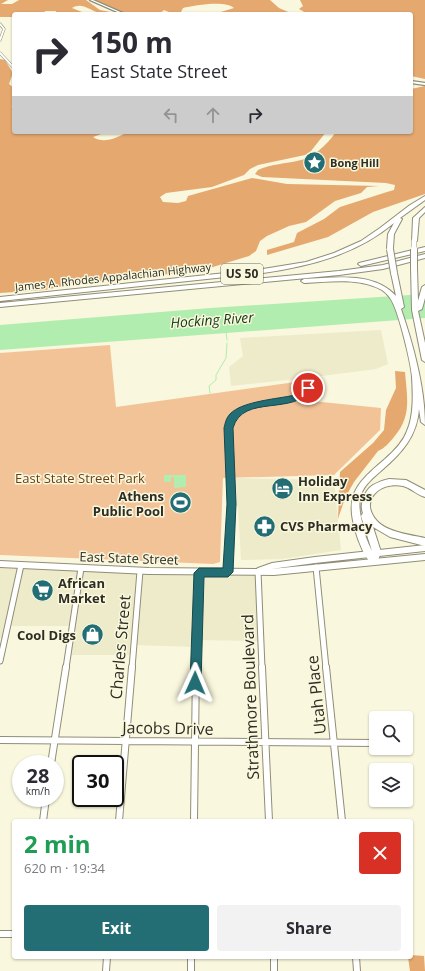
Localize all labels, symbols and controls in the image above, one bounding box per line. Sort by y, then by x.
text: 150 m [90,23,173,61]
icon: right [24,28,76,80]
text: East State Street [90,59,227,83]
icon: left [160,104,182,126]
icon: ahead [202,104,224,126]
icon: right [244,104,266,126]
place icon: Bong Hill [301,150,327,176]
place label: Bong Hill [330,155,379,170]
street label: James A. Rhodes Appalachian Highway [13,259,212,294]
road number: US 50 [221,264,263,284]
water label: Hocking River [170,307,255,332]
pin [291,371,325,405]
icon: arrive [297,377,319,399]
park label: East State Street Park [15,469,145,487]
place label: Holiday Inn Express [298,472,372,505]
hotel icon: Holiday Inn Express [270,475,296,501]
place label: Athens Public Pool [93,487,164,520]
sports icon: Athens Public Pool [167,490,193,516]
pharmacy icon: CVS Pharmacy [252,513,278,539]
place label: CVS Pharmacy [280,517,373,535]
street label: East State Street [79,547,179,569]
place label: African Market [58,574,106,607]
supermarket icon: African Market [30,577,56,603]
street label: Charles Street [104,594,136,700]
street label: Strathmore Boulevard [236,614,264,780]
shop icon: Cool Digs [79,622,105,648]
place label: Cool Digs [17,626,76,644]
street label: Utah Place [301,654,331,736]
position arrow [174,662,216,704]
map controls [369,711,413,807]
button: search [369,711,413,755]
street label: Jacobs Drive [120,716,214,740]
speed limit sign: 30 [72,755,124,807]
text: 28 [27,762,49,789]
button: layers [369,763,413,807]
text: km/h [26,784,50,798]
text: 2 min [24,827,91,860]
button: close [359,832,401,874]
text: 620 m · 19:34 [24,859,105,877]
button: Exit [24,905,209,951]
button: Share [217,905,401,951]

